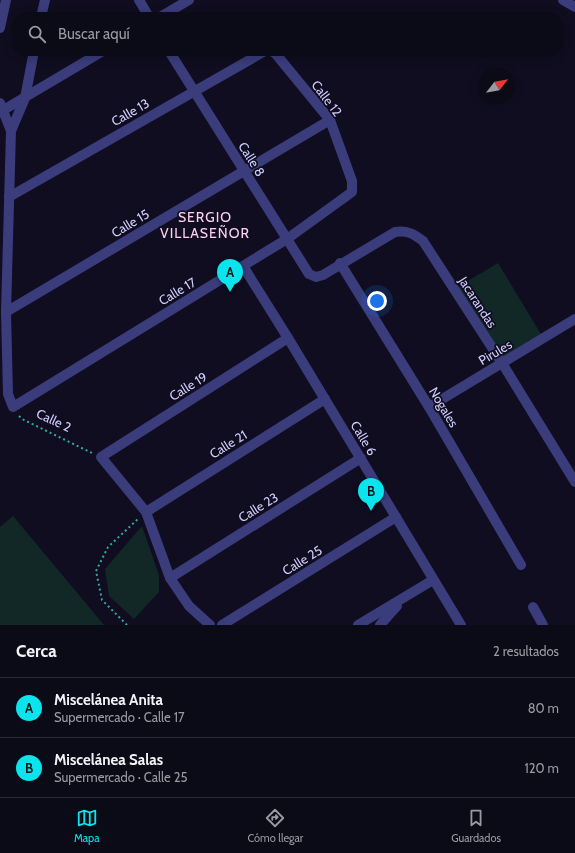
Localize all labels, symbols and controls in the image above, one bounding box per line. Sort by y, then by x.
search box [12,12,563,56]
icon: search [26,23,48,45]
text: Buscar aquí [58,25,130,43]
north arrow [479,68,515,104]
street label: Calle 12 [308,77,346,119]
street label: Calle 13 [108,95,152,129]
street label: Calle 8 [235,139,269,179]
street label: Calle 15 [108,206,152,240]
district label: SERGIO VILLASEÑOR [160,208,250,242]
pin: A [217,259,243,292]
street label: Calle 17 [155,273,199,308]
street label: Jacarandas [455,273,501,331]
your location [367,291,387,311]
street label: Pirules [475,336,515,368]
street label: Calle 19 [166,368,210,404]
street label: Nogales [426,384,462,430]
street label: Calle 2 [34,405,74,435]
street label: Calle 6 [348,418,380,458]
street label: Calle 21 [206,426,250,462]
pin: B [358,478,384,511]
street label: Calle 23 [235,489,281,525]
street label: Calle 25 [279,542,325,578]
text: Cerca [16,641,57,661]
text: 2 resultados [493,643,559,659]
text: Miscelánea Anita [54,691,163,709]
text: A [25,700,33,716]
text: 80 m [528,700,559,716]
text: Supermercado · Calle 17 [54,709,184,725]
text: Miscelánea Salas [54,751,163,769]
text: B [25,760,33,776]
text: 120 m [525,760,559,776]
text: Supermercado · Calle 25 [54,769,188,785]
tab: Mapa [74,807,100,845]
tab: Cómo llegar [247,807,303,845]
tab: Guardados [451,807,501,845]

